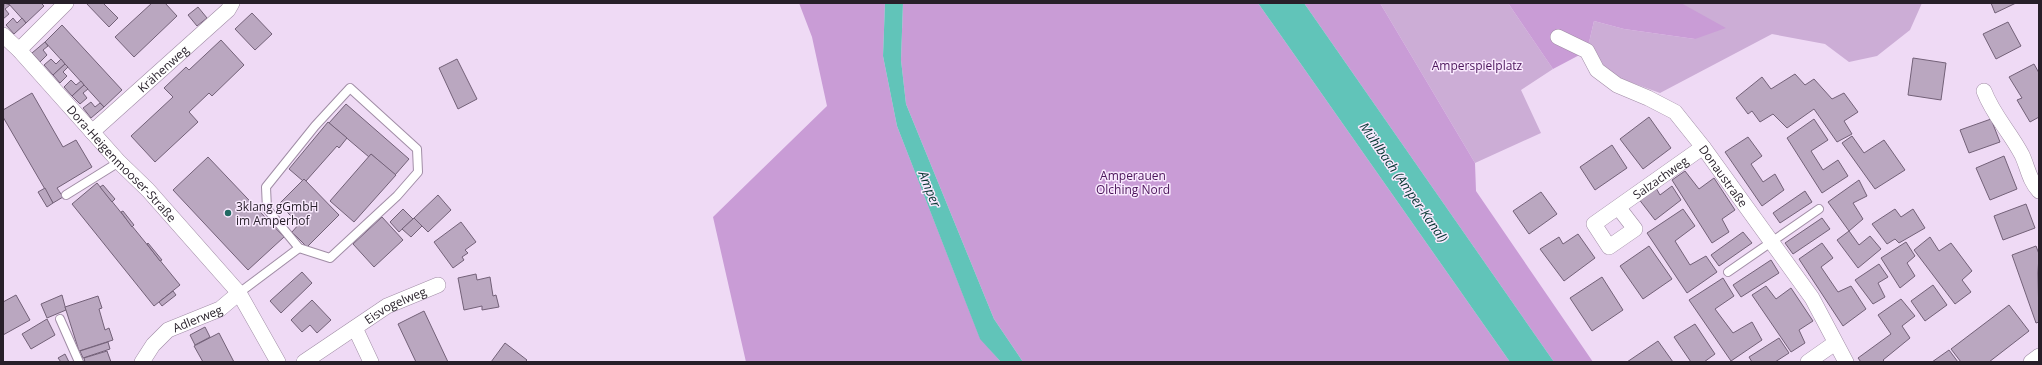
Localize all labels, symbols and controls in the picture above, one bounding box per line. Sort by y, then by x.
street label: Krähenweg [134,41,192,96]
park label: Amperspielplatz [1432,57,1523,74]
street label: Dora-Heigenmooser-Straße [63,101,181,226]
water label: Mühlbach (Amper-Kanal) [1356,118,1452,246]
street label: Donaustraße [1695,141,1752,211]
street label: Salzachweg [1629,151,1692,203]
water label: Amper [914,167,946,211]
park label: Amperauen Olching Nord [1096,167,1170,198]
place label: 3klang gGmbH im Amperhof [236,198,318,229]
marker: 3klang gGmbH im Amperhof [223,208,233,218]
street label: Eisvogelweg [361,282,429,328]
street label: Adlerweg [170,300,225,336]

